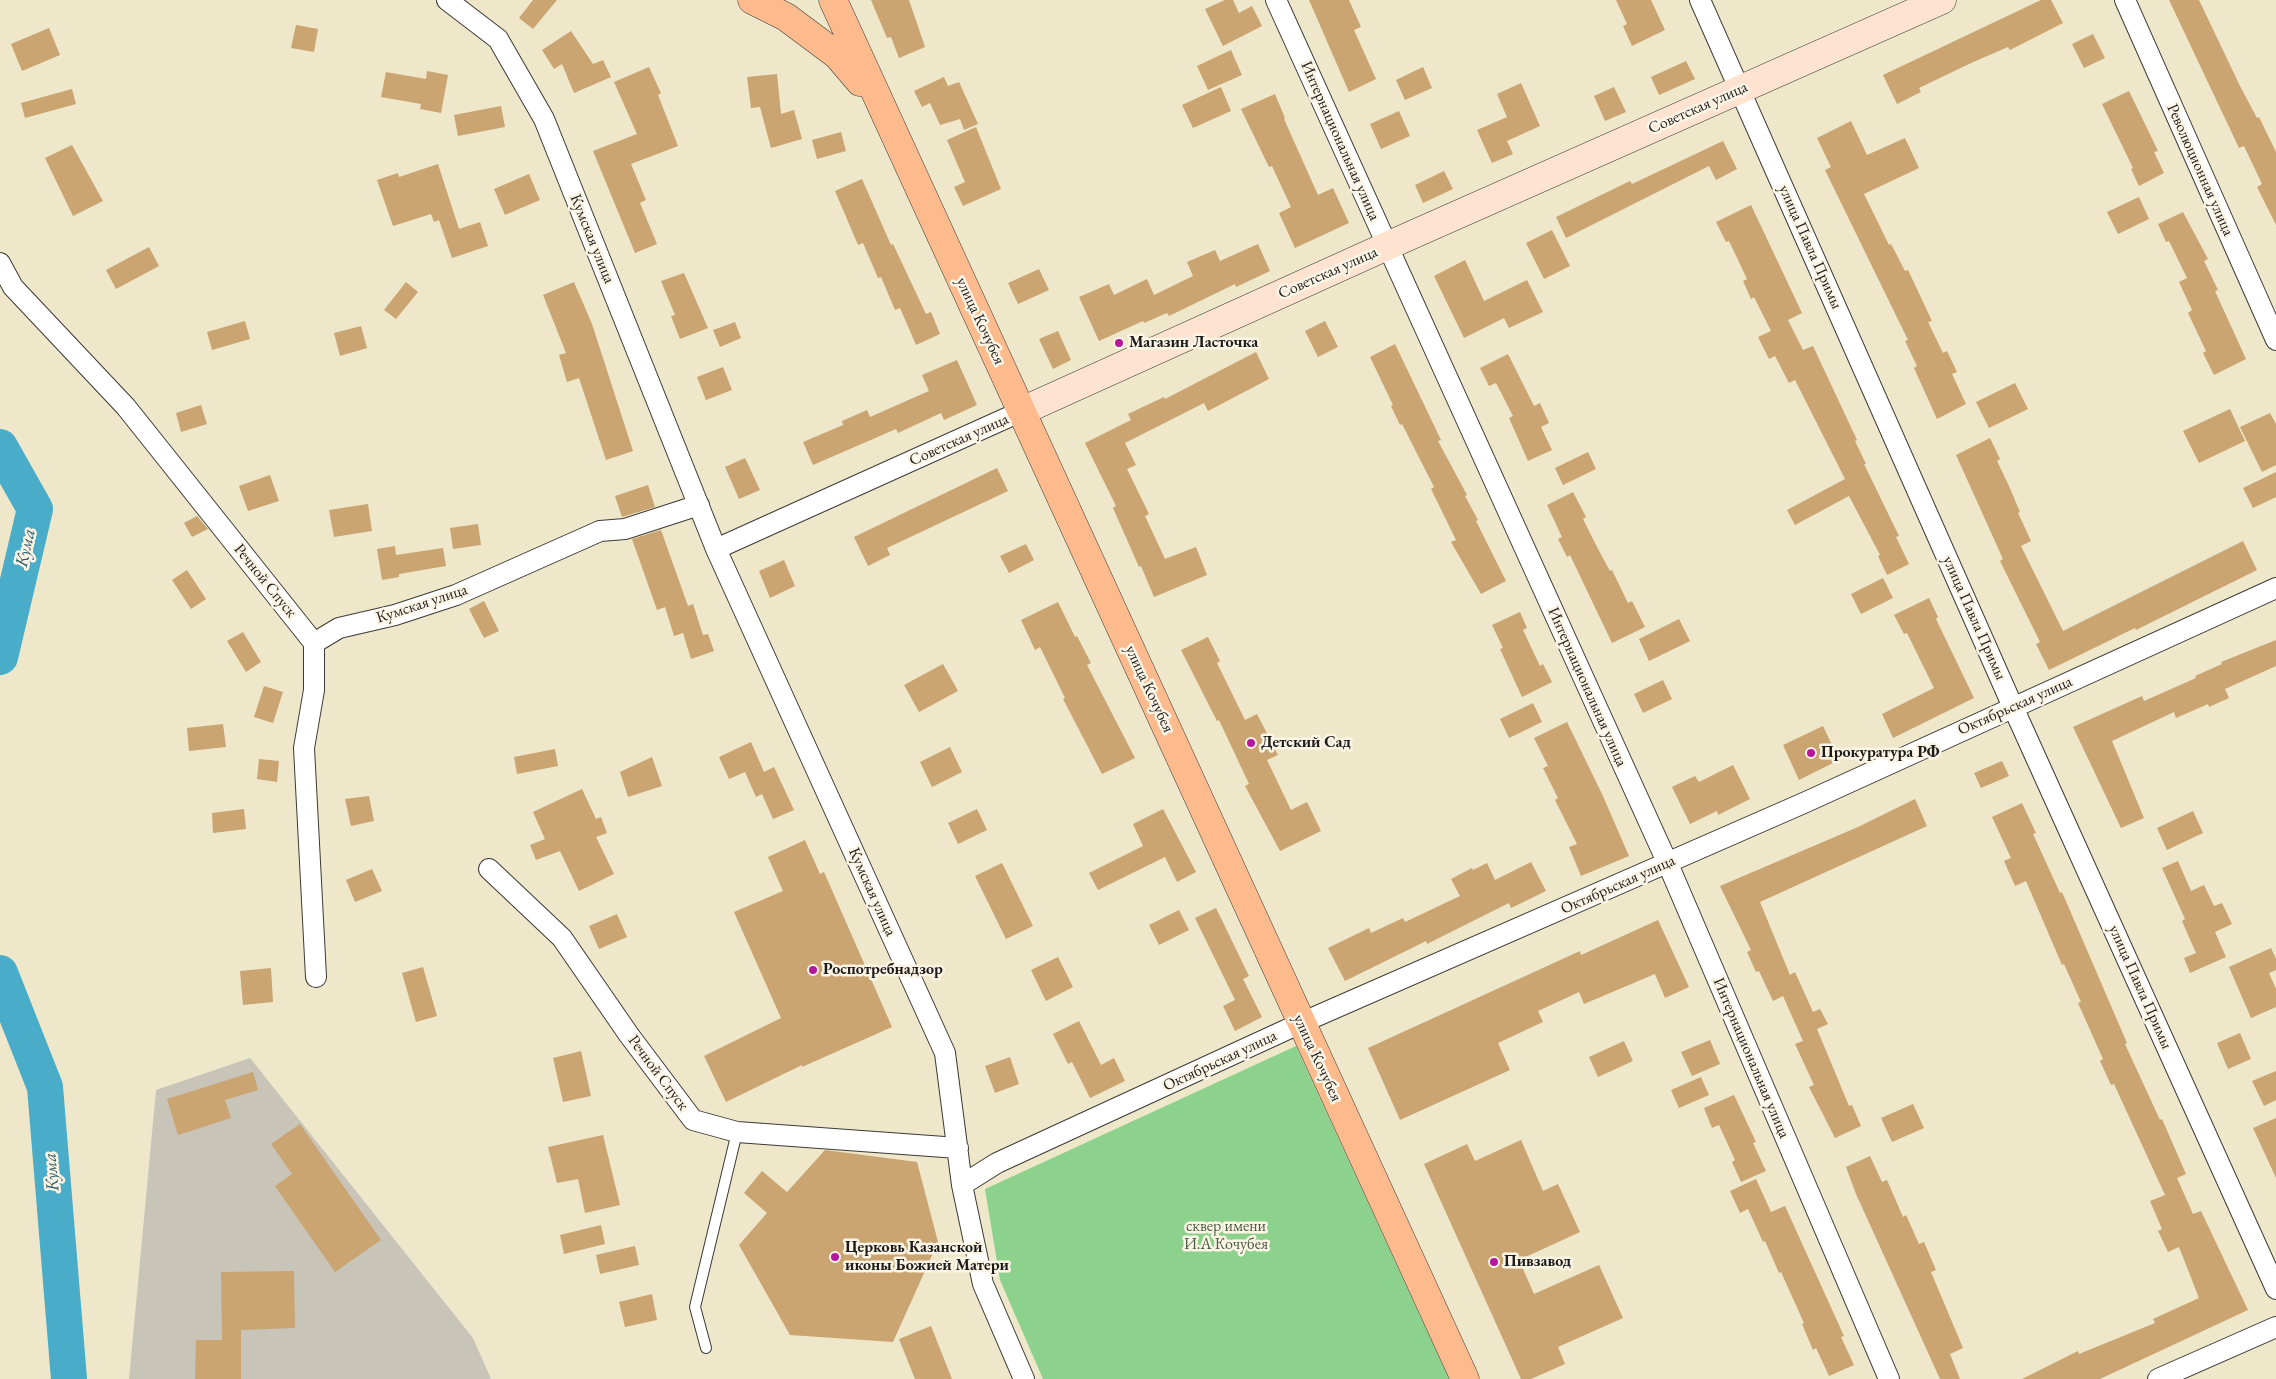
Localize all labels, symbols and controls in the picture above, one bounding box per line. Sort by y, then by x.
street label: Интернациональная улица [1296,58,1384,224]
street label: Советская улица [1645,78,1751,138]
street label: Революционная улица [2162,101,2238,239]
street label: улица Павла Примы [1774,182,1846,312]
street label: Кумская улица [565,191,619,287]
street label: Советская улица [1275,243,1381,303]
street label: улица Кочубея [951,274,1009,368]
place label: Магазин Ласточка [1129,333,1258,353]
marker: Магазин Ласточка [1113,337,1125,349]
street label: Советская улица [906,410,1012,470]
water label: Кума [11,527,41,569]
street label: Речной Спуск [229,540,301,622]
street label: улица Павла Примы [1938,553,2010,683]
street label: Кумская улица [374,580,470,628]
street label: Интернациональная улица [1543,604,1631,770]
street label: улица Кочубея [1120,642,1178,736]
street label: Октябрьская улица [1955,672,2075,740]
place label: Детский Сад [1261,733,1351,753]
marker: Детский Сад [1245,737,1257,749]
place label: Прокуратура РФ [1821,743,1940,763]
marker: Прокуратура РФ [1805,747,1817,759]
street label: Кумская улица [844,845,900,939]
street label: Октябрьская улица [1558,851,1678,919]
street label: улица Павла Примы [2104,922,2176,1052]
place label: Роспотребнадзор [823,960,943,980]
marker: Роспотребнадзор [807,964,819,976]
street label: Интернациональная улица [1708,975,1794,1141]
street label: улица Кочубея [1288,1011,1346,1105]
street label: Октябрьская улица [1160,1026,1280,1096]
street label: Речной Спуск [623,1032,693,1114]
water label: Кума [40,1152,64,1192]
park label: сквер имени И.А Кочубея [1184,1217,1268,1255]
place label: Церковь Казанской иконы Божией Матери [845,1238,1009,1276]
marker: Церковь Казанской иконы Божией Матери [829,1251,841,1263]
place label: Пивзавод [1504,1252,1571,1272]
marker: Пивзавод [1488,1256,1500,1268]

